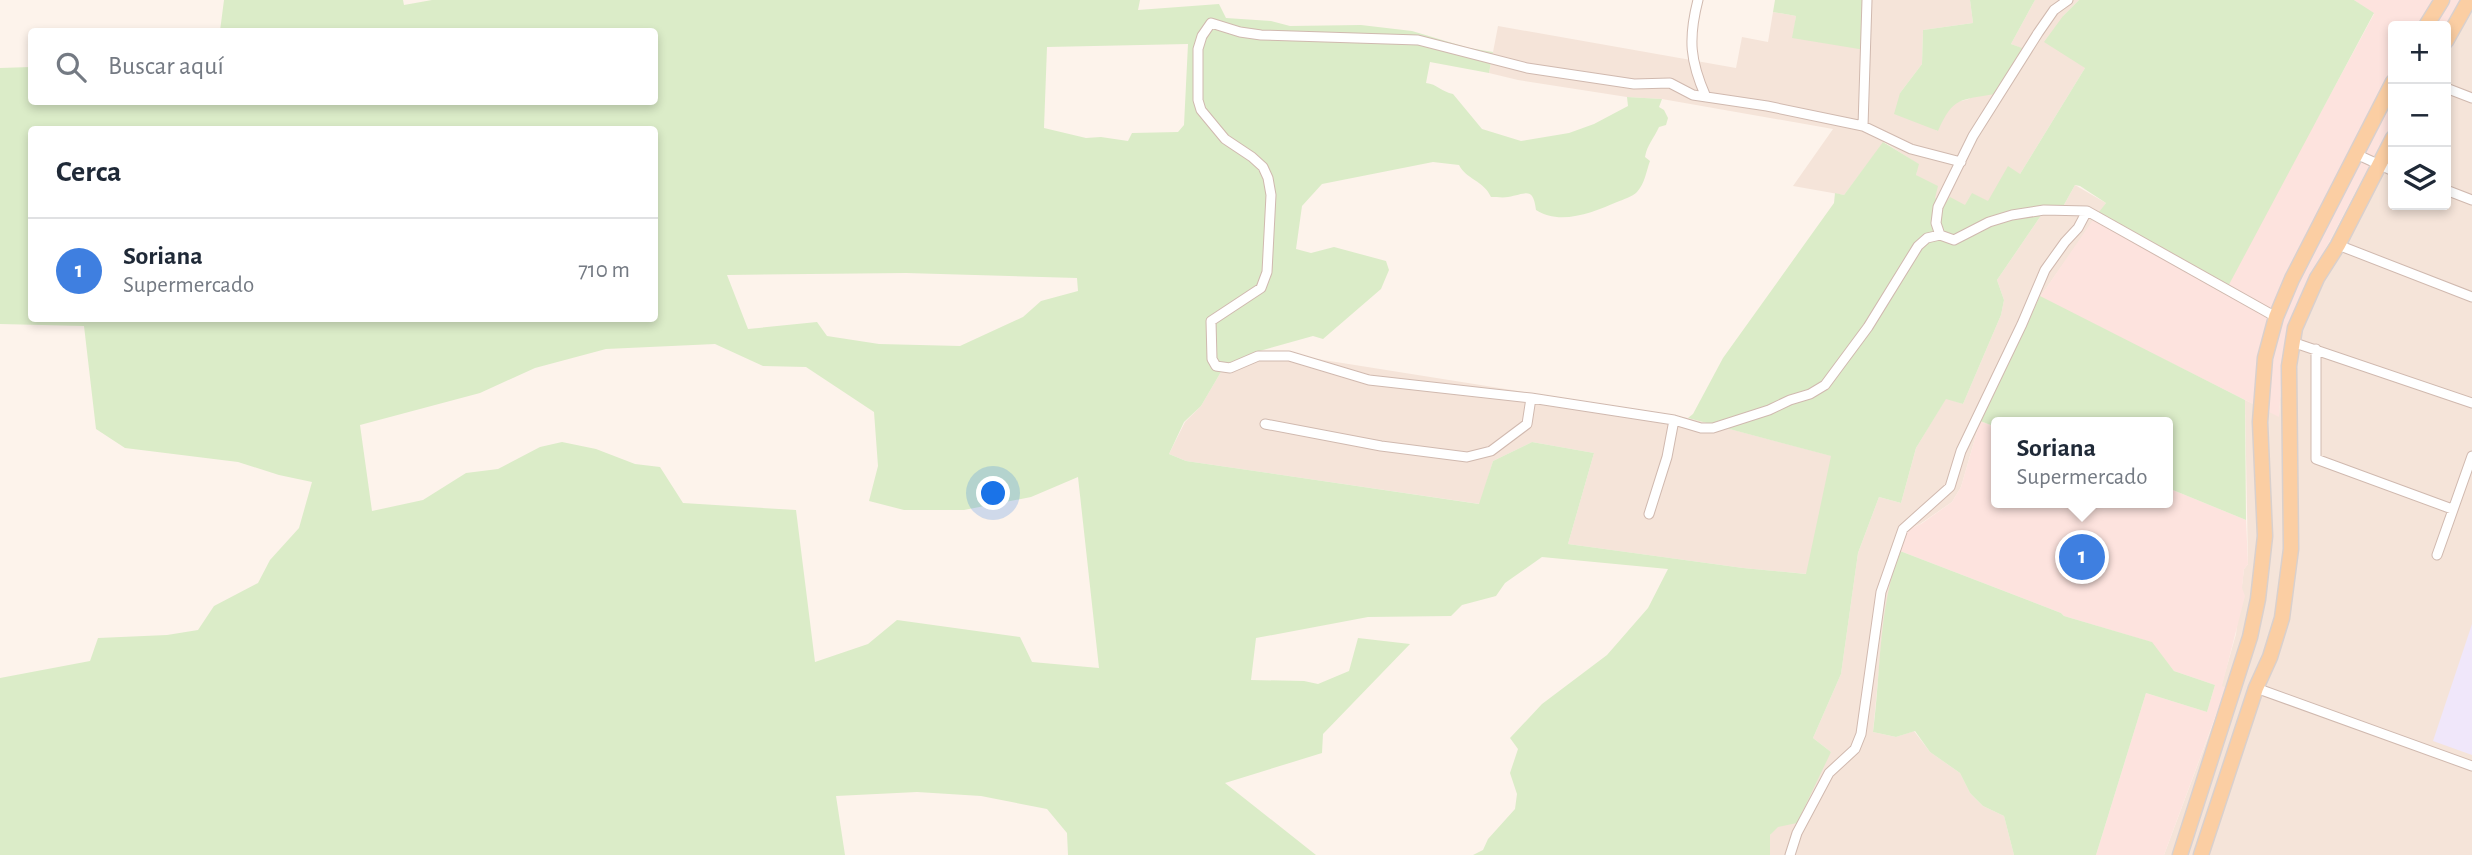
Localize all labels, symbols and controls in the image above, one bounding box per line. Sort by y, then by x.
map controls [2388,21,2451,210]
button: + [2388,21,2451,84]
search box [28,28,658,105]
icon: search [52,48,90,86]
text: Buscar aquí [108,53,224,79]
button: − [2388,84,2451,147]
button: layers [2388,147,2451,210]
text: Cerca [56,157,121,187]
text: Soriana [123,243,203,269]
text: 1 [75,259,83,282]
text: 710 m [578,259,630,282]
text: Supermercado [123,274,254,297]
popup [1991,417,2173,508]
text: Soriana [2016,435,2096,461]
text: Supermercado [2016,466,2148,489]
your location [976,476,1010,510]
pin: 1 [2059,531,2105,583]

